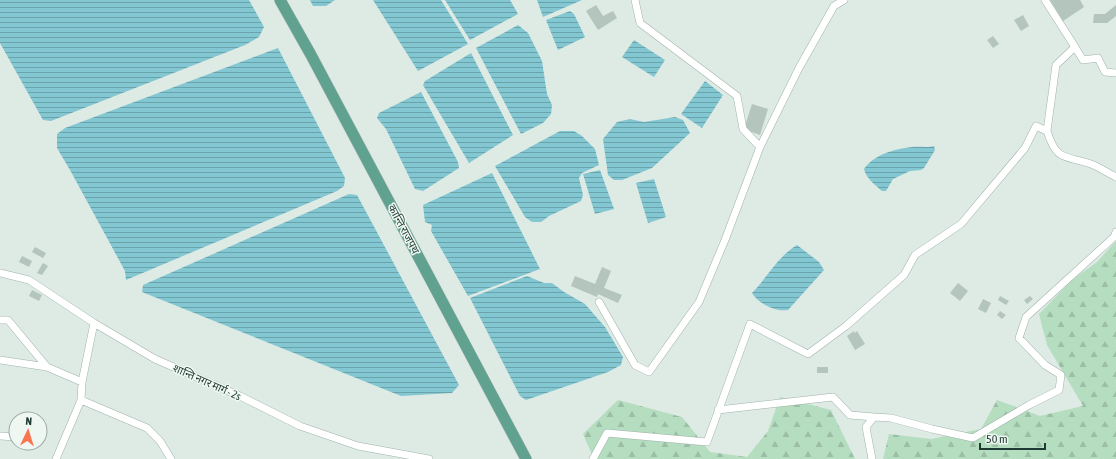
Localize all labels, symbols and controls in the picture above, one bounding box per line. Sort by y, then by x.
street label: कान्ति राजपथ [386,202,422,257]
street label: शान्ति नगर मार्ग - 2s [171,362,243,402]
north arrow [8,411,48,451]
text: N [25,415,32,427]
scale bar [980,425,1045,451]
text: 50 m [986,432,1008,446]

